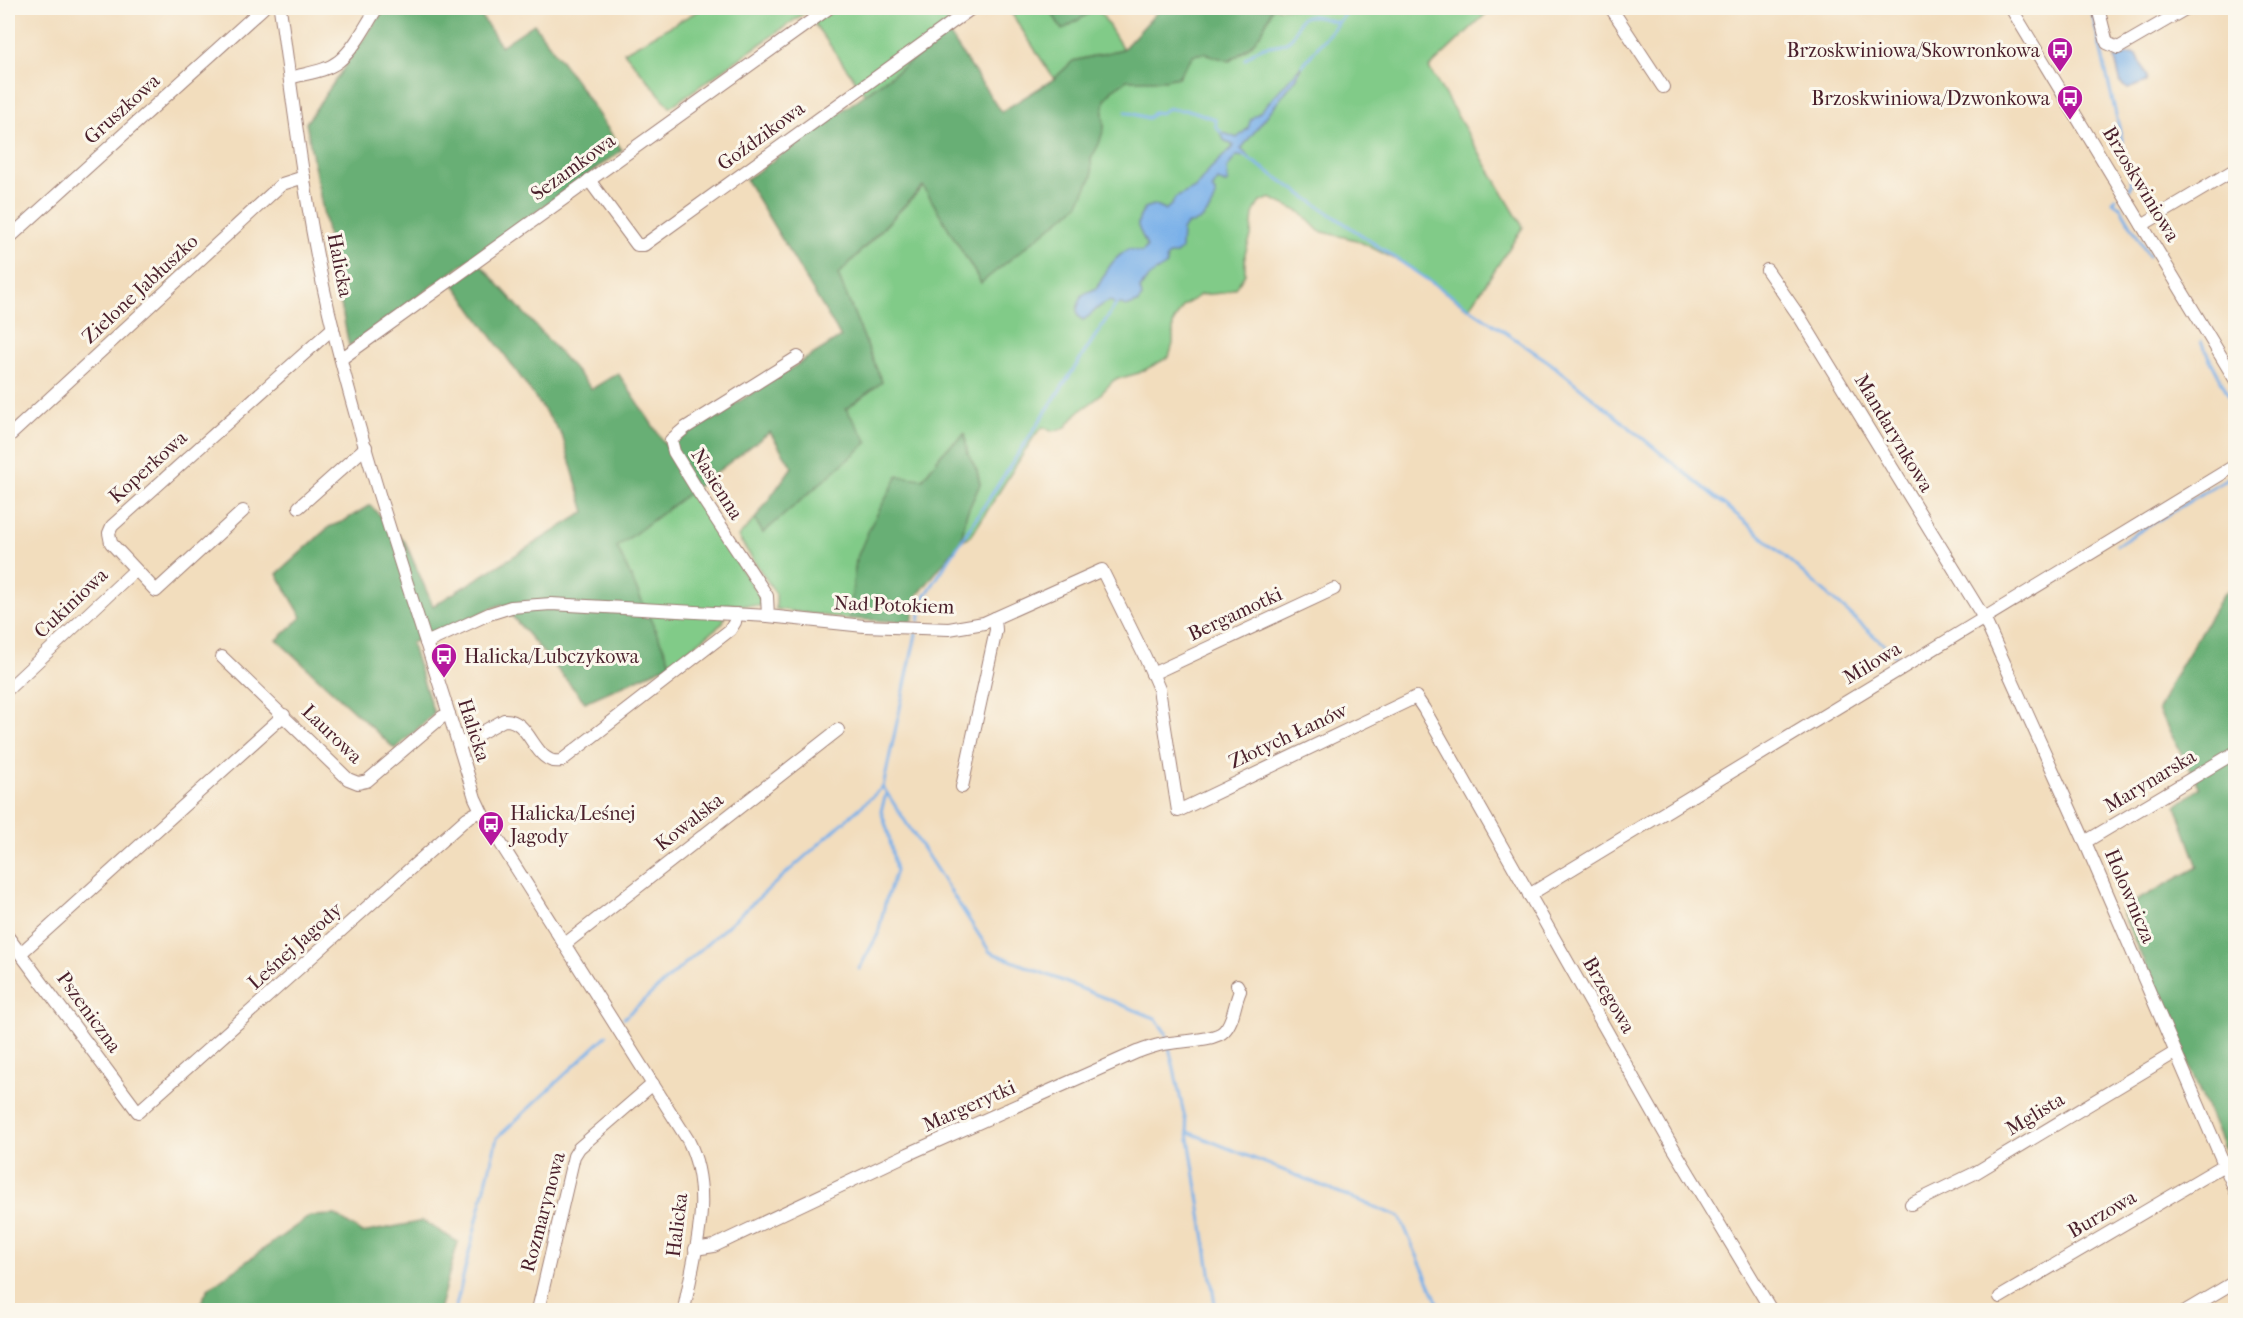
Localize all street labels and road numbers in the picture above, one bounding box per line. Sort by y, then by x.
street label: Gruszkowa [79,69,165,149]
street label: Goździkowa [713,96,810,175]
street label: Brzoskwiniowa [2098,122,2185,246]
street label: Sezamkowa [526,128,620,205]
street label: Zielone Jabłuszko [77,229,203,349]
street label: Halicka [323,231,358,300]
street label: Mandarynkowa [1850,370,1939,497]
street label: Koperkowa [104,425,192,508]
street label: Nasienna [686,444,748,524]
street label: Cukiniowa [30,563,113,643]
street label: Bergamotki [1184,582,1286,646]
street label: Nad Potokiem [833,591,955,619]
street label: Milowa [1839,636,1906,689]
street label: Halicka [453,696,495,765]
street label: Złotych Łanów [1225,698,1352,774]
street label: Laurowa [297,700,367,769]
street label: Marynarska [2100,744,2201,817]
street label: Kowalska [650,788,728,856]
street label: Holownicza [2100,846,2160,947]
street label: Leśnej Jagody [243,897,348,994]
street label: Brzegowa [1578,953,1640,1038]
street label: Pszeniczna [52,967,126,1057]
street label: Margerytki [919,1075,1019,1137]
street label: Mglista [2002,1087,2069,1140]
street label: Rozmarynowa [516,1149,570,1275]
street label: Burzowa [2064,1185,2141,1243]
street label: Halicka [662,1191,692,1258]

